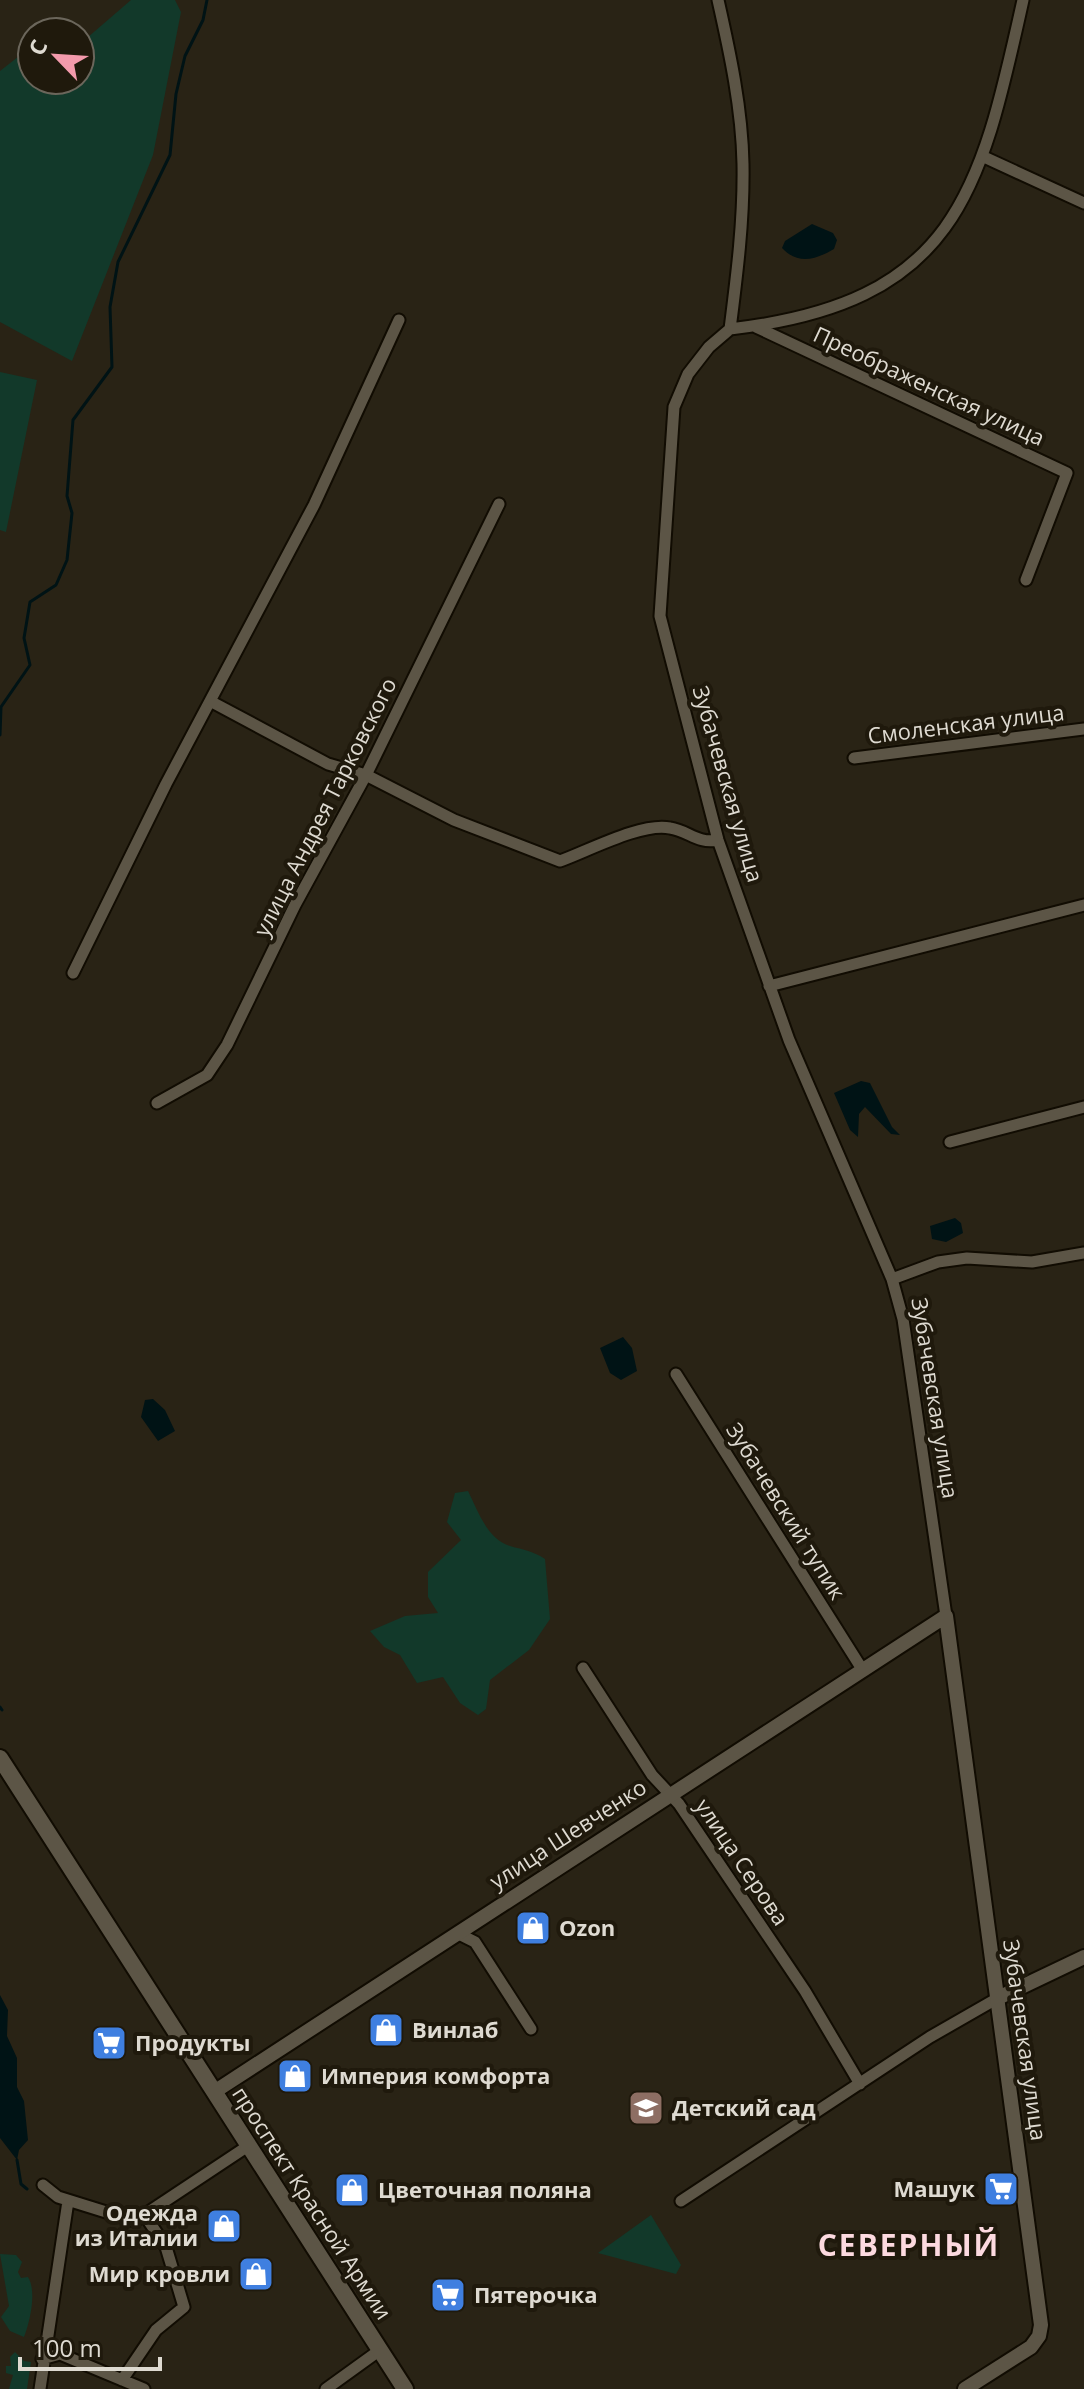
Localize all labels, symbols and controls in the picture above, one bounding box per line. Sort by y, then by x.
north arrow [16,16,96,96]
text: С [20,34,54,60]
street label: Преображенская улица [809,318,1050,452]
street label: улица Андрея Тарковского [246,672,402,941]
street label: Зубачевская улица [687,682,771,885]
street label: Смоленская улица [866,696,1066,750]
street label: Зубачевская улица [905,1295,967,1501]
street label: Зубачевский тупик [720,1416,854,1605]
street label: улица Шевченко [483,1771,652,1895]
street label: улица Серова [689,1792,796,1931]
shop icon: Ozon [514,1909,552,1947]
place label: Ozon [559,1912,615,1942]
street label: Зубачевская улица [997,1937,1055,2143]
shop icon: Винлаб [367,2011,405,2049]
place label: Винлаб [412,2014,498,2044]
supermarket icon: Продукты [90,2024,128,2062]
place label: Продукты [135,2027,251,2057]
shop icon: Империя комфорта [276,2057,314,2095]
place label: Империя комфорта [321,2060,550,2090]
street label: проспект Красной Армии [226,2080,400,2325]
school or university icon: Детский сад [627,2089,665,2127]
place label: Детский сад [672,2092,816,2122]
supermarket icon: Машук [982,2170,1020,2208]
shop icon: Цветочная поляна [333,2171,371,2209]
place label: Машук [894,2173,975,2203]
place label: Цветочная поляна [378,2174,592,2204]
place label: Одежда из Италии [75,2197,198,2252]
shop icon: Одежда из Италии [205,2207,243,2245]
district label: СЕВЕРНЫЙ [818,2224,1000,2265]
shop icon: Мир кровли [237,2255,275,2293]
place label: Мир кровли [89,2258,230,2288]
supermarket icon: Пятерочка [429,2276,467,2314]
place label: Пятерочка [474,2279,597,2309]
scale bar [20,2321,160,2371]
text: 100 m [32,2331,102,2364]

